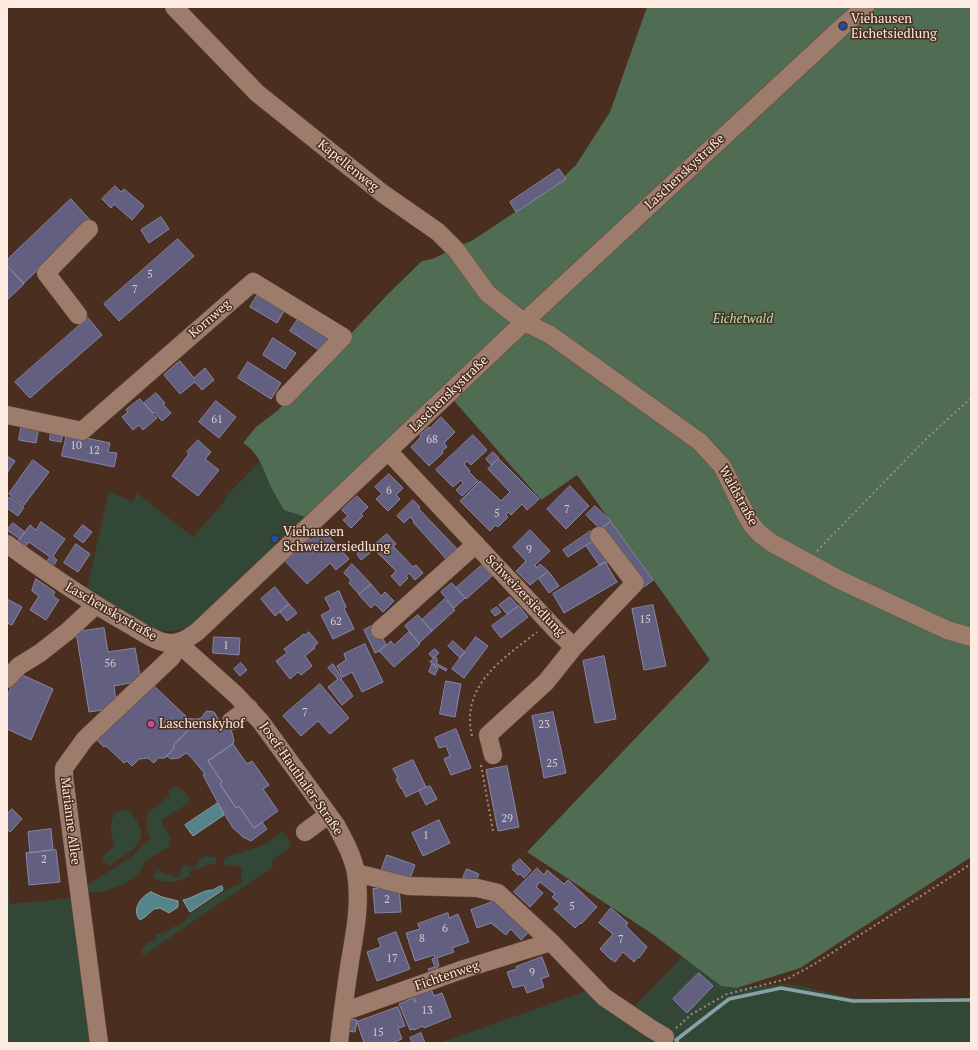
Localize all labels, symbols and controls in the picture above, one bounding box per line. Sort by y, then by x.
place label: Viehausen Eichetsiedlung [851,11,937,42]
marker: Viehausen Eichetsiedlung [838,21,848,31]
street label: Laschenskystraße [642,131,728,213]
street label: Kapellenweg [314,137,382,195]
house number: 5 [147,268,153,282]
house number: 7 [132,283,138,297]
street label: Kornweg [186,297,234,341]
park label: Eichetwald [713,311,773,327]
street label: Laschenskystraße [407,353,491,435]
house number: 61 [211,413,223,427]
house number: 68 [426,433,438,447]
house number: 10 [70,439,82,453]
house number: 12 [88,444,100,458]
street label: Waldstraße [715,463,761,529]
house number: 6 [386,484,392,498]
house number: 7 [564,503,570,517]
house number: 5 [494,507,500,521]
place label: Viehausen Schweizersiedlung [283,524,390,555]
marker: Viehausen Schweizersiedlung [270,534,280,544]
house number: 9 [526,543,532,557]
street label: Schweizersiedlung [482,552,568,640]
street label: Laschenskystraße [62,579,160,645]
house number: 15 [639,613,651,627]
house number: 62 [330,615,342,629]
house number: 1 [223,639,229,653]
house number: 56 [104,657,116,671]
house number: 7 [302,706,308,720]
place label: Laschenskyhof [159,716,244,732]
house number: 23 [538,718,550,732]
marker: Laschenskyhof [146,719,156,729]
street label: Josef-Hauthaler-Straße [256,719,346,839]
house number: 25 [546,757,558,771]
street label: Marianne Allee [57,776,83,866]
house number: 29 [501,812,513,826]
house number: 1 [423,829,429,843]
house number: 2 [41,853,47,867]
house number: 2 [384,893,390,907]
house number: 5 [569,900,575,914]
house number: 6 [442,922,448,936]
house number: 8 [419,932,425,946]
house number: 7 [618,933,624,947]
house number: 17 [386,952,398,966]
street label: Fichtenweg [413,958,481,994]
house number: 9 [529,966,535,980]
house number: 13 [421,1004,433,1018]
house number: 15 [372,1026,384,1040]

